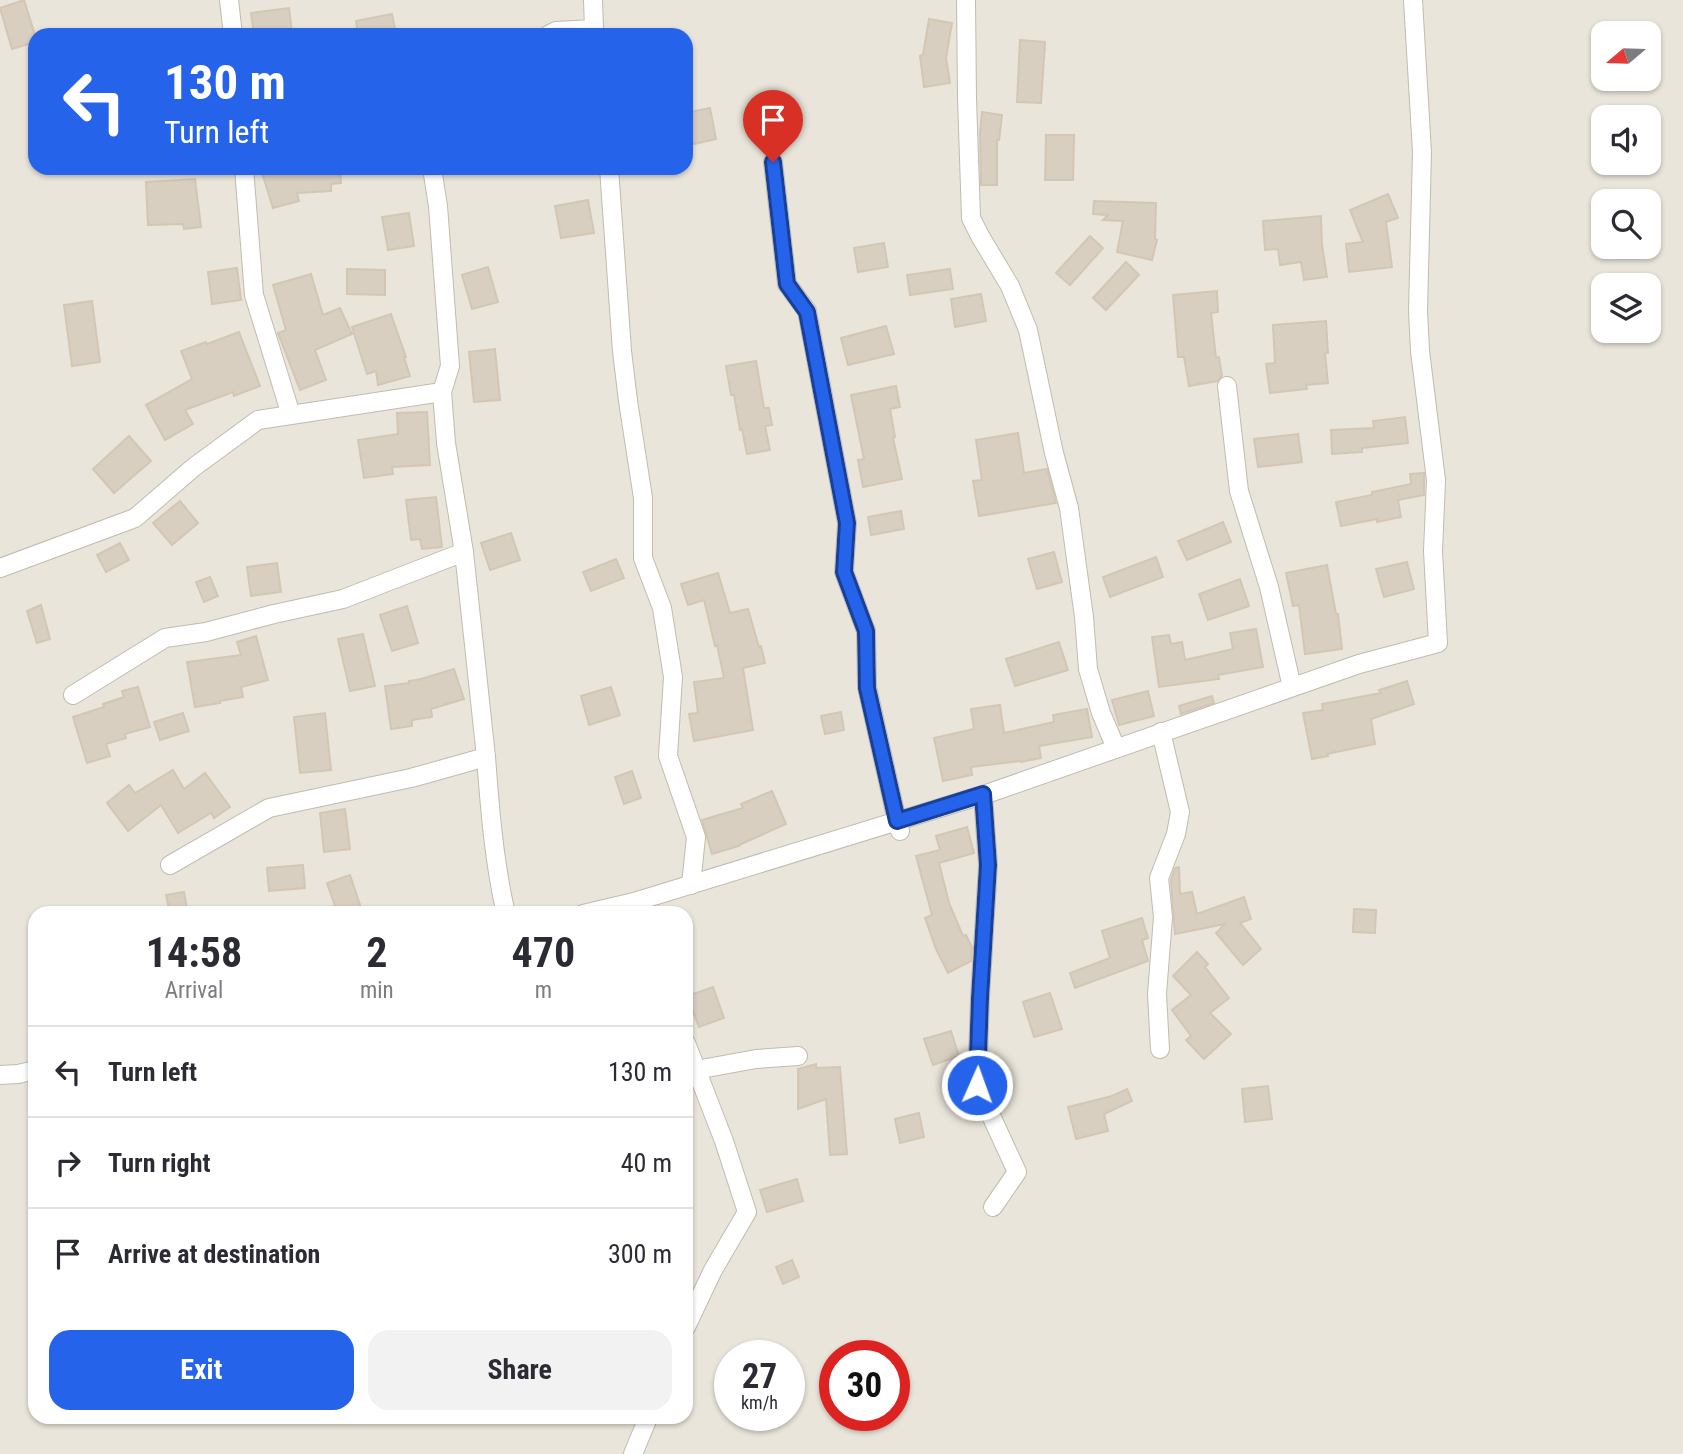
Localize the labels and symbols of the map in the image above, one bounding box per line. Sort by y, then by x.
north arrow [1591,21,1661,91]
pin [743,90,803,162]
position arrow [940,1048,1014,1122]
speed limit sign: 30 [819,1340,910,1431]

